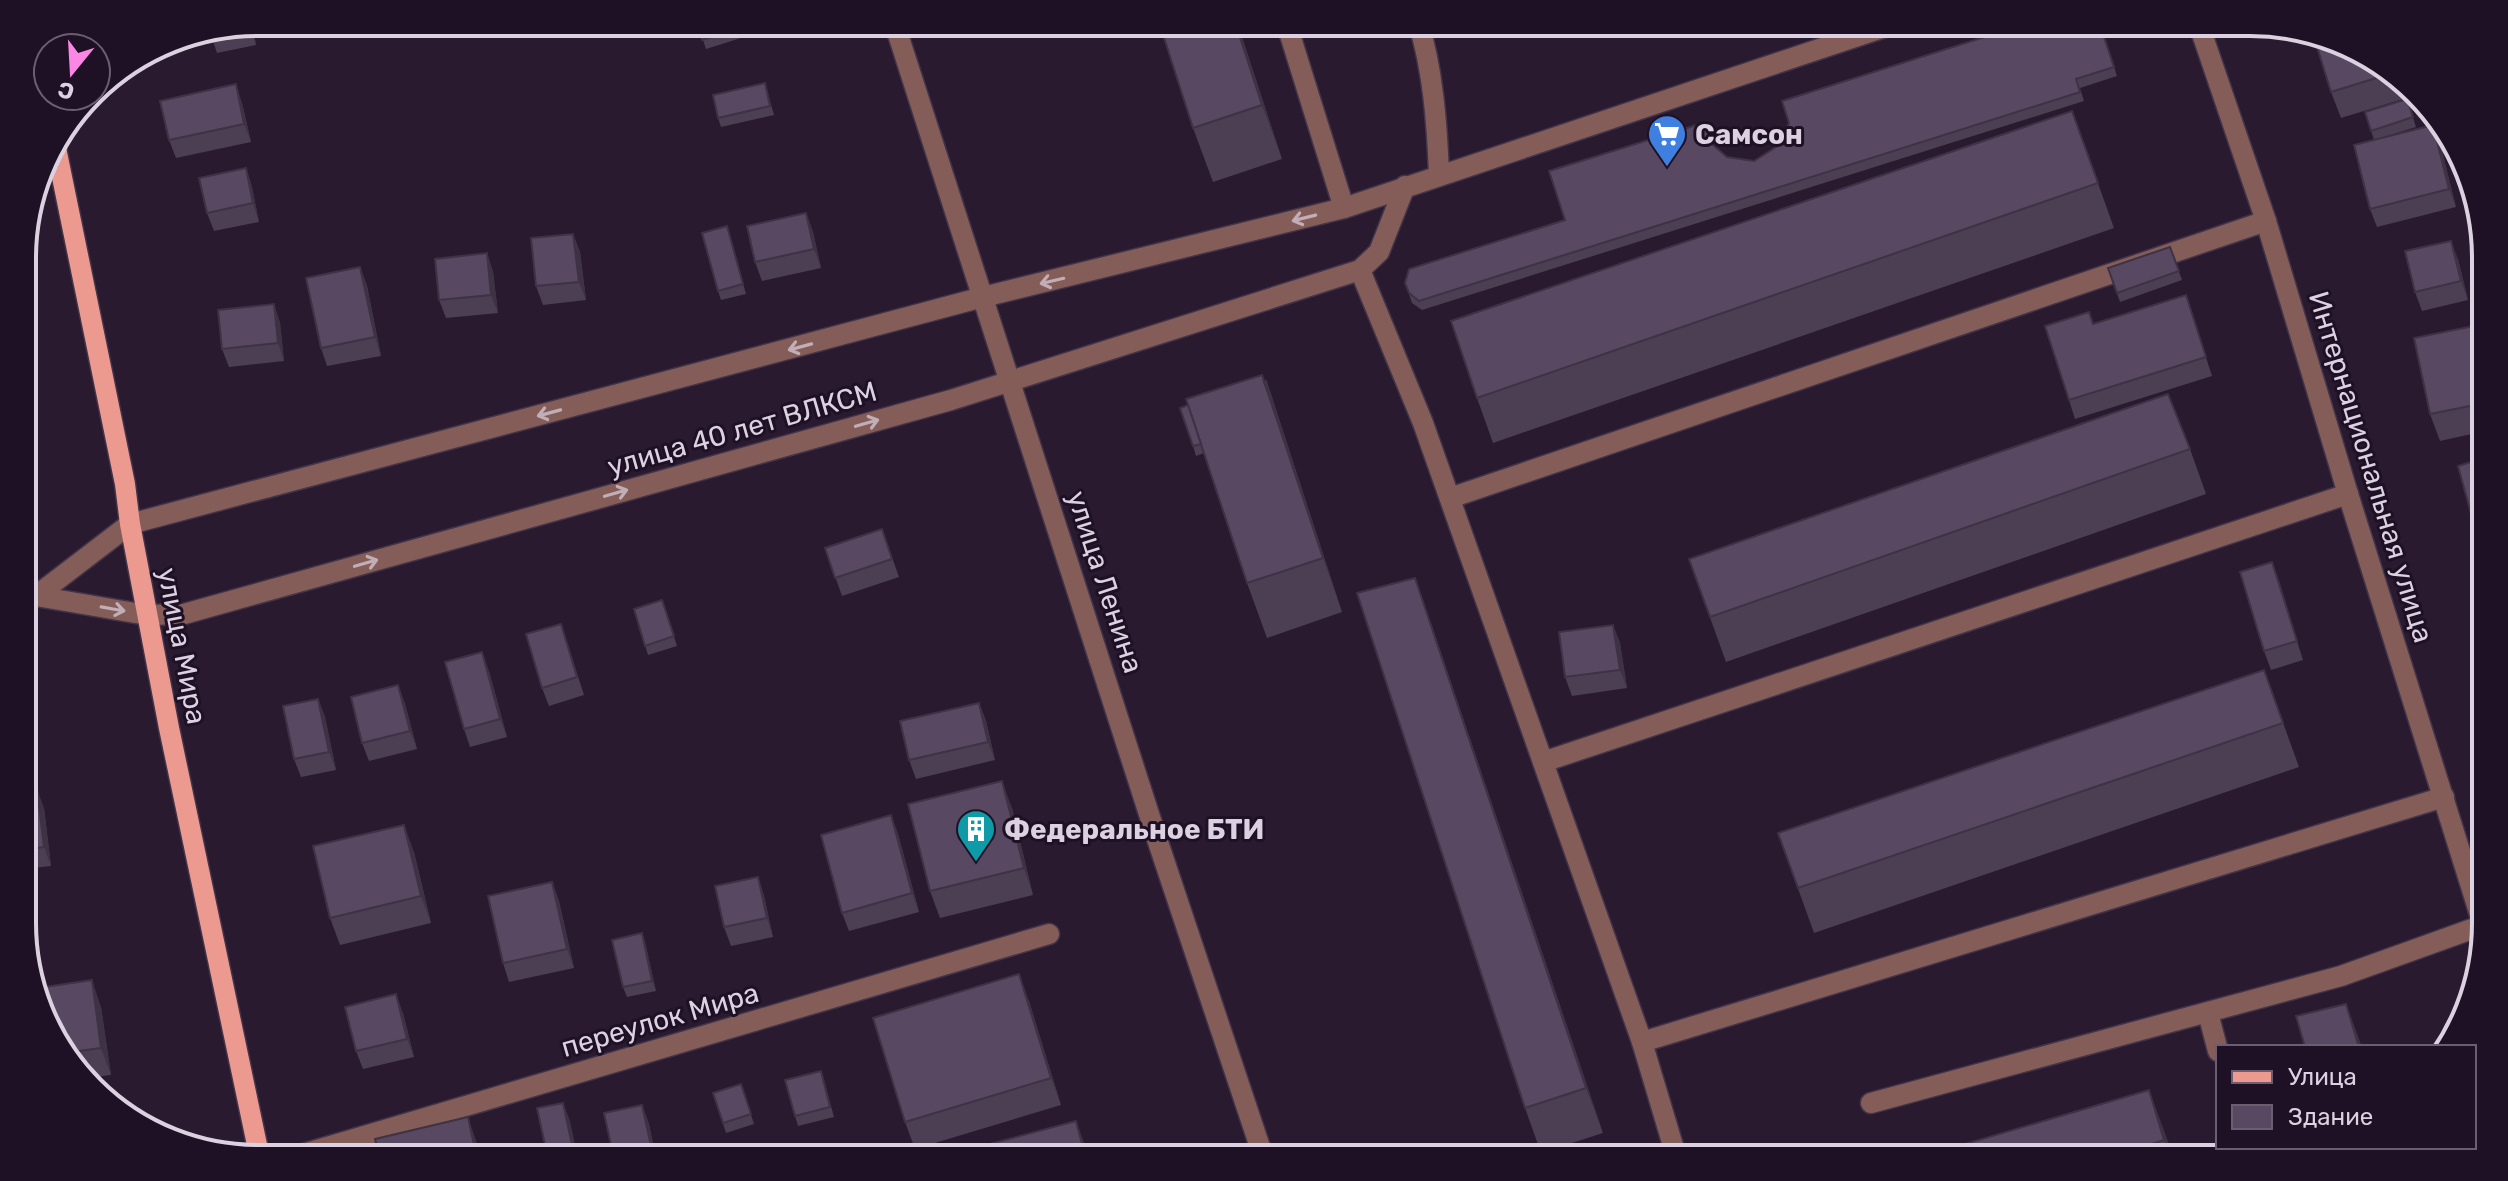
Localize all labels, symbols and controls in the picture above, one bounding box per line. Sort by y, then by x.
north arrow [32,32,112,112]
text: С [54,75,77,106]
supermarket icon: Самсон [1646,113,1688,168]
place label: Самсон [1695,118,1803,151]
one-way arrow [1291,211,1317,226]
one-way arrow [1039,274,1065,289]
street label: Интернациональная улица [2302,287,2440,647]
one-way arrow [788,340,813,355]
street label: улица 40 лет ВЛКСМ [603,375,881,483]
one-way arrow [536,407,562,422]
one-way arrow [853,415,879,430]
one-way arrow [603,485,629,500]
street label: улица Ленина [1060,487,1150,677]
one-way arrow [352,555,378,570]
street label: улица Мира [151,565,213,727]
one-way arrow [100,602,125,617]
building icon: Федеральное БТИ [955,808,997,863]
place label: Федеральное БТИ [1004,813,1264,846]
street label: переулок Мира [557,976,763,1064]
legend [2216,1045,2476,1149]
text: Улица [2288,1063,2357,1091]
text: Здание [2288,1103,2373,1131]

